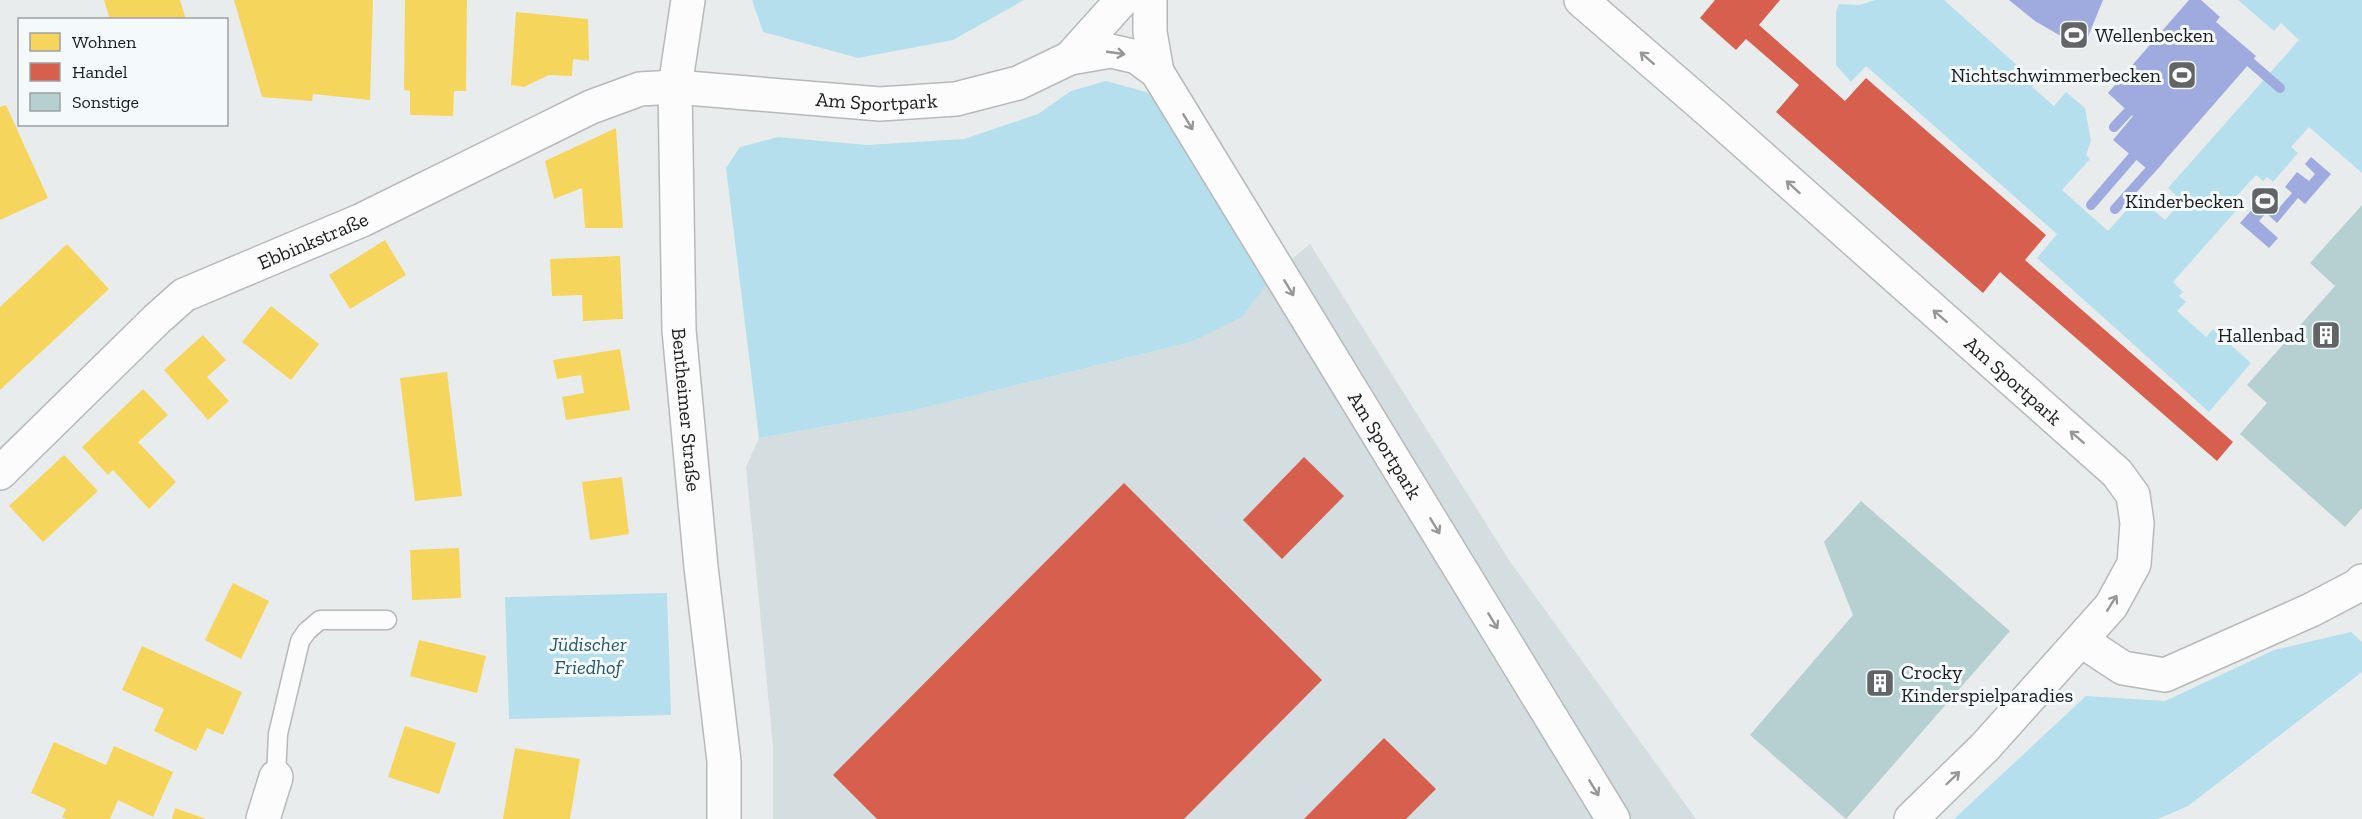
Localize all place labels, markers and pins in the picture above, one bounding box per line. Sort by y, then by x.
sports icon: Wellenbecken [2058,19,2090,51]
place label: Wellenbecken [2095,23,2214,47]
sports icon: Nichtschwimmerbecken [2166,59,2198,91]
place label: Nichtschwimmerbecken [1951,63,2162,87]
sports icon: Kinderbecken [2249,185,2281,217]
place label: Kinderbecken [2125,189,2245,213]
building icon: Hallenbad [2310,319,2342,351]
place label: Hallenbad [2218,323,2305,347]
place label: Crocky Kinderspielparadies [1901,660,2073,707]
building icon: Crocky Kinderspielparadies [1864,667,1896,699]

